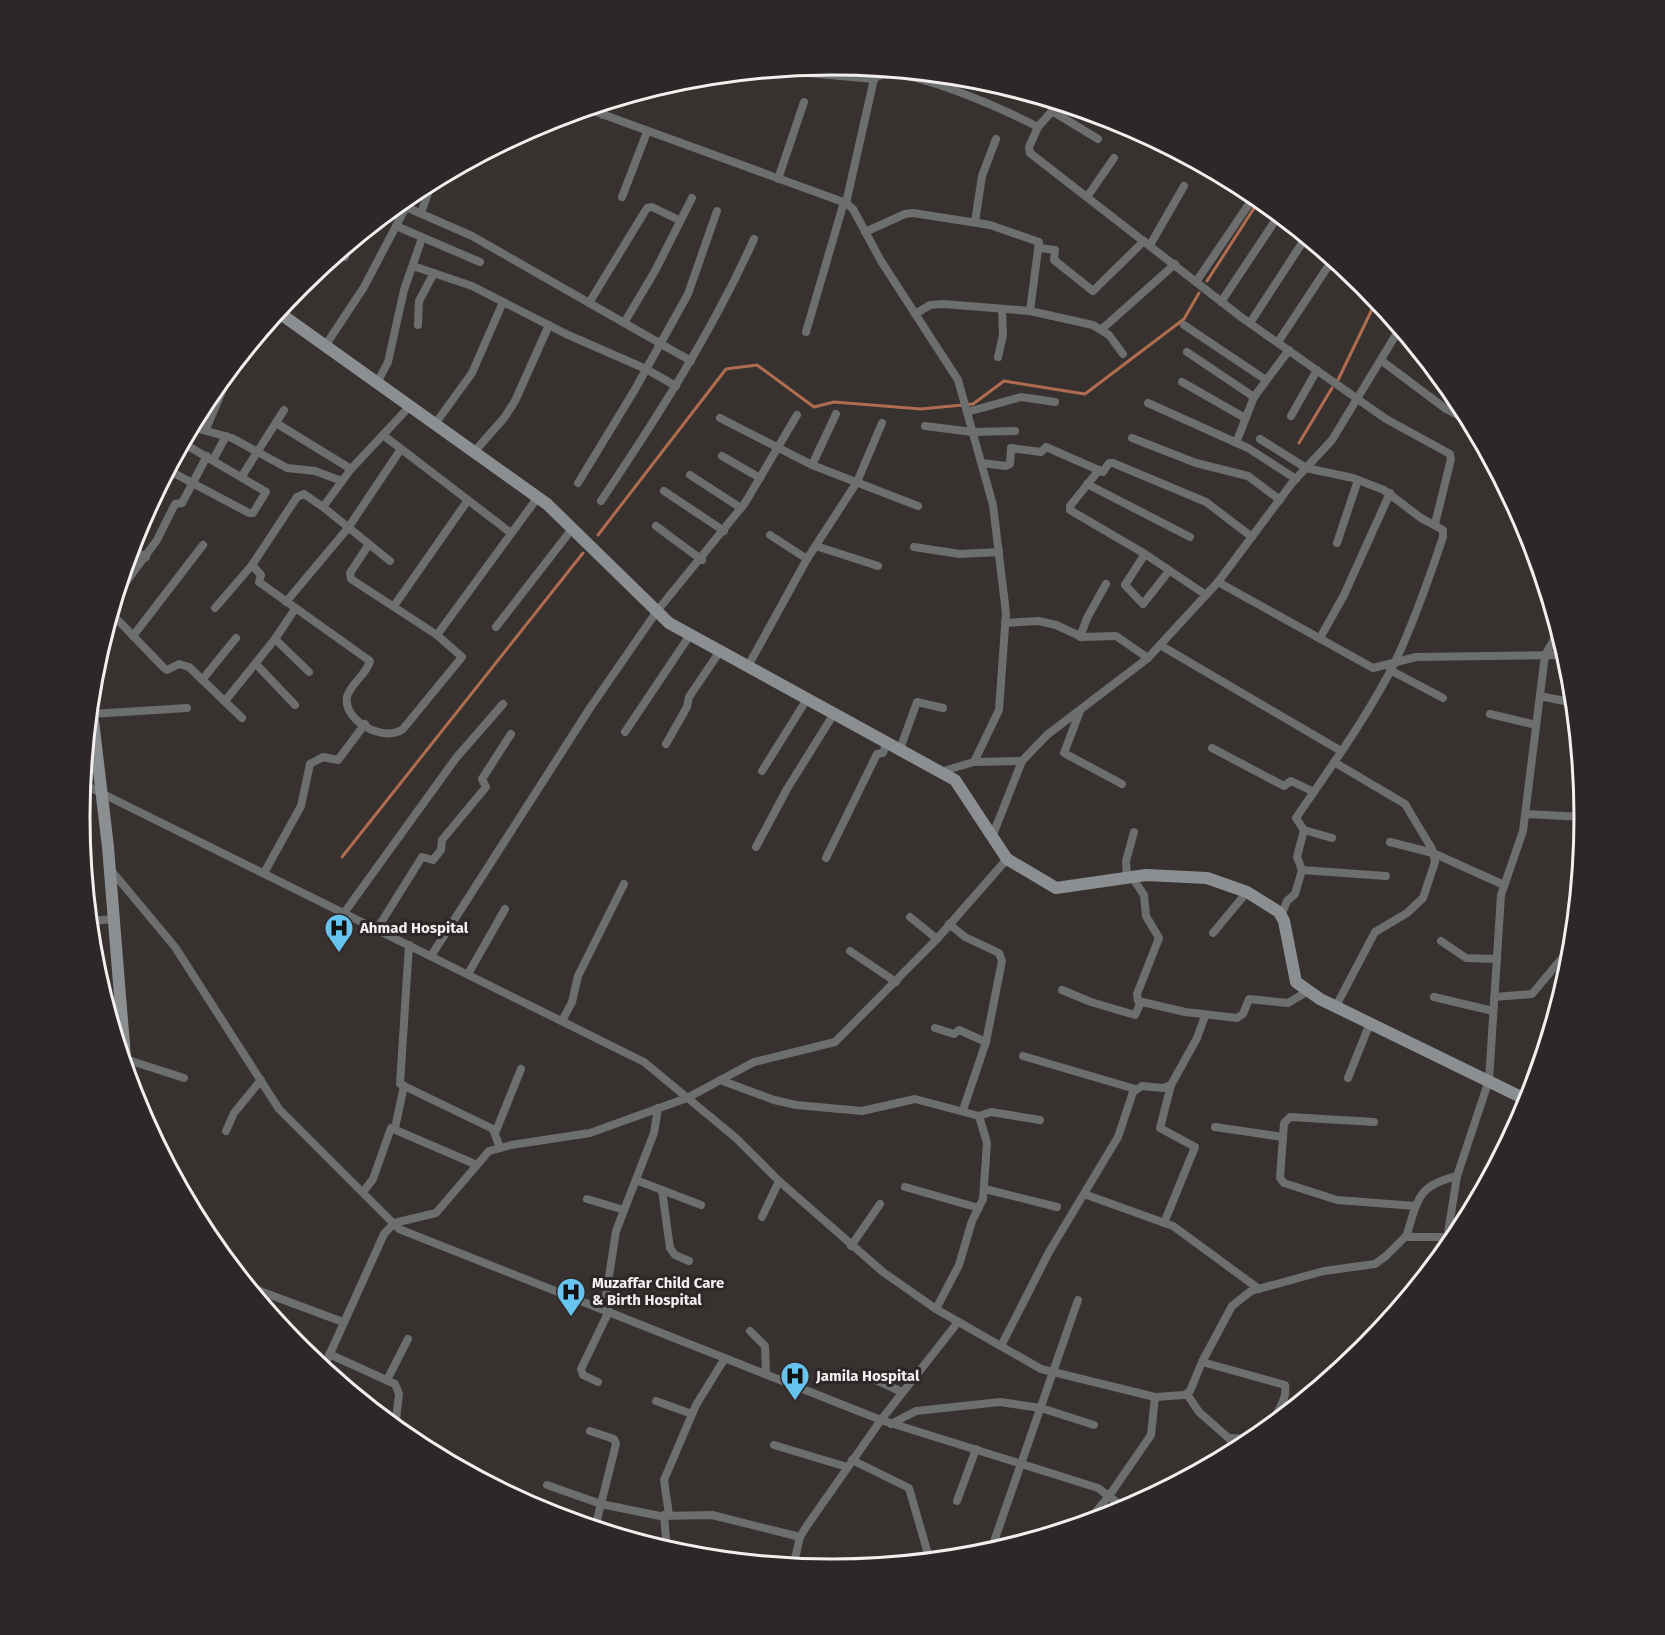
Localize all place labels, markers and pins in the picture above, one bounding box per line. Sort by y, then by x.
hospital icon: Ahmad Hospital [323,912,355,954]
place label: Ahmad Hospital [359,919,469,937]
place label: Muzaffar Child Care & Birth Hospital [592,1274,724,1309]
hospital icon: Muzaffar Child Care & Birth Hospital [555,1276,587,1318]
hospital icon: Jamila Hospital [779,1360,811,1402]
place label: Jamila Hospital [815,1367,920,1385]

